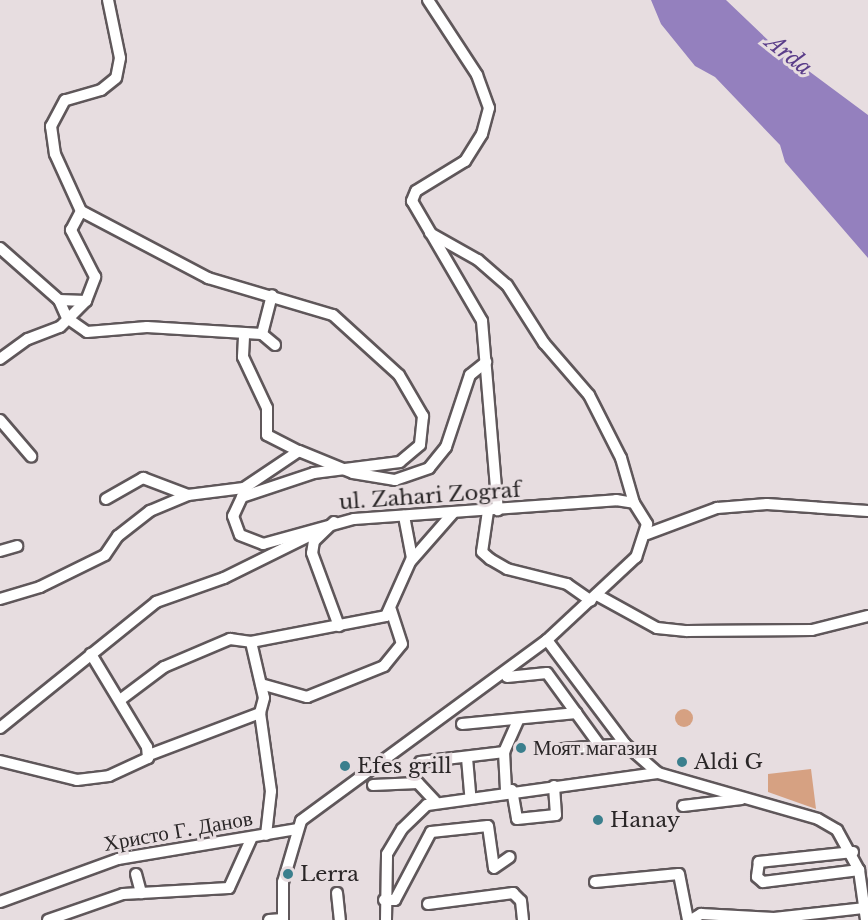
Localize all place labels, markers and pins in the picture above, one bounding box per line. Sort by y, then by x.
place label: Моят магазин [533,735,657,761]
marker: Моят магазин [514,741,528,755]
place label: Aldi G [694,749,763,775]
place label: Efes grill [357,753,452,779]
marker: Aldi G [675,755,689,769]
marker: Efes grill [338,759,352,773]
place label: Hanay [610,807,680,833]
marker: Hanay [591,813,605,827]
place label: Lerra [300,861,359,887]
marker: Lerra [281,867,295,881]

